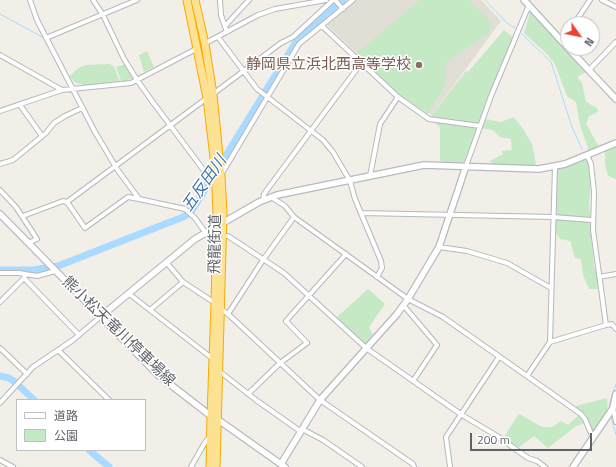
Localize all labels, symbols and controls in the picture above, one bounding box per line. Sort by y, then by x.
north arrow [560,16,600,56]
text: N [580,34,598,50]
place label: 静岡県立浜北西高等学校 [246,56,411,74]
marker: 静岡県立浜北西高等学校 [414,60,424,70]
water label: 五反田川 [179,152,231,216]
street label: 飛龍街道 [206,214,226,274]
street label: 熊小松天竜川停車場線 [58,273,178,391]
legend [16,399,146,451]
text: 道路 [54,406,78,425]
scale bar [472,425,594,451]
text: 公園 [54,426,78,445]
text: 200 m [477,430,510,449]

